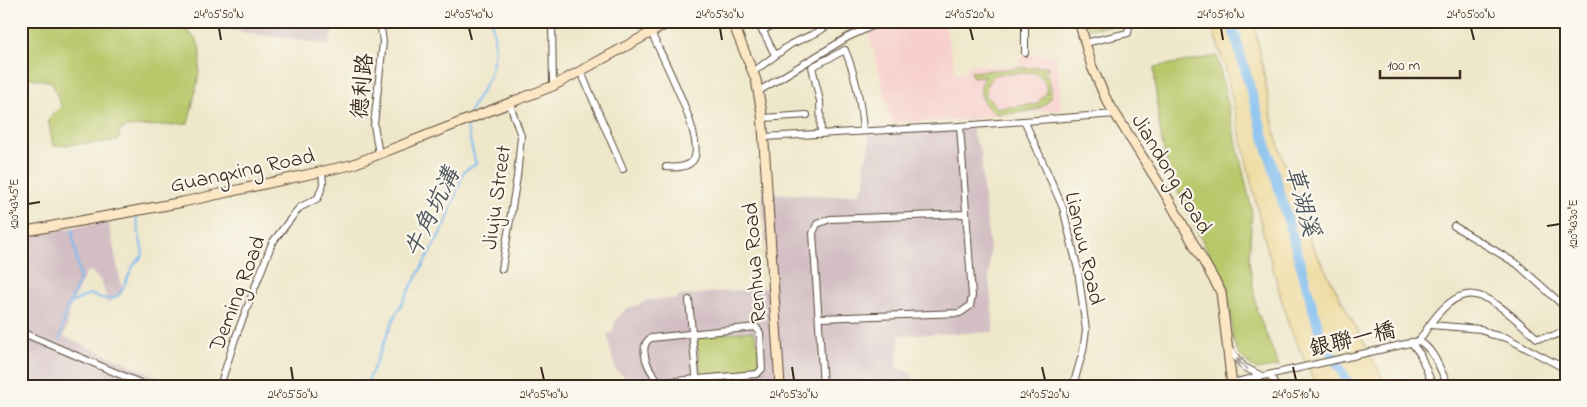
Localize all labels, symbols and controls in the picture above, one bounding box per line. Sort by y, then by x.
text: 24°05'50"N [194,6,244,24]
text: 24°05'40"N [445,6,493,24]
text: 24°05'30"N [696,6,744,24]
text: 24°05'20"N [945,6,995,24]
text: 24°05'10"N [1197,6,1245,24]
text: 24°05'00"N [1447,6,1495,24]
scale bar [1380,48,1460,80]
street label: 德利路 [345,52,383,121]
text: 100 m [1387,55,1420,77]
street label: Jiandong Road [1121,108,1219,241]
street label: Guangxing Road [167,141,318,204]
street label: Jiuju Street [475,143,521,252]
water label: 牛角坑溝 [396,160,471,264]
water label: 草湖溪 [1274,162,1328,243]
text: 120°43'45"E [6,178,24,230]
street label: Lianwu Road [1055,189,1112,308]
text: 120°43'30"E [1565,199,1583,249]
street label: Renhua Road [736,201,776,324]
street label: Deming Road [202,232,276,358]
street label: 銀聯一橋 [1306,315,1399,366]
one-way arrow [1236,358,1249,370]
text: 24°05'50"N [268,386,318,404]
text: 24°05'40"N [520,386,568,404]
text: 24°05'30"N [770,386,818,404]
text: 24°05'20"N [1020,386,1070,404]
text: 24°05'10"N [1272,386,1320,404]

